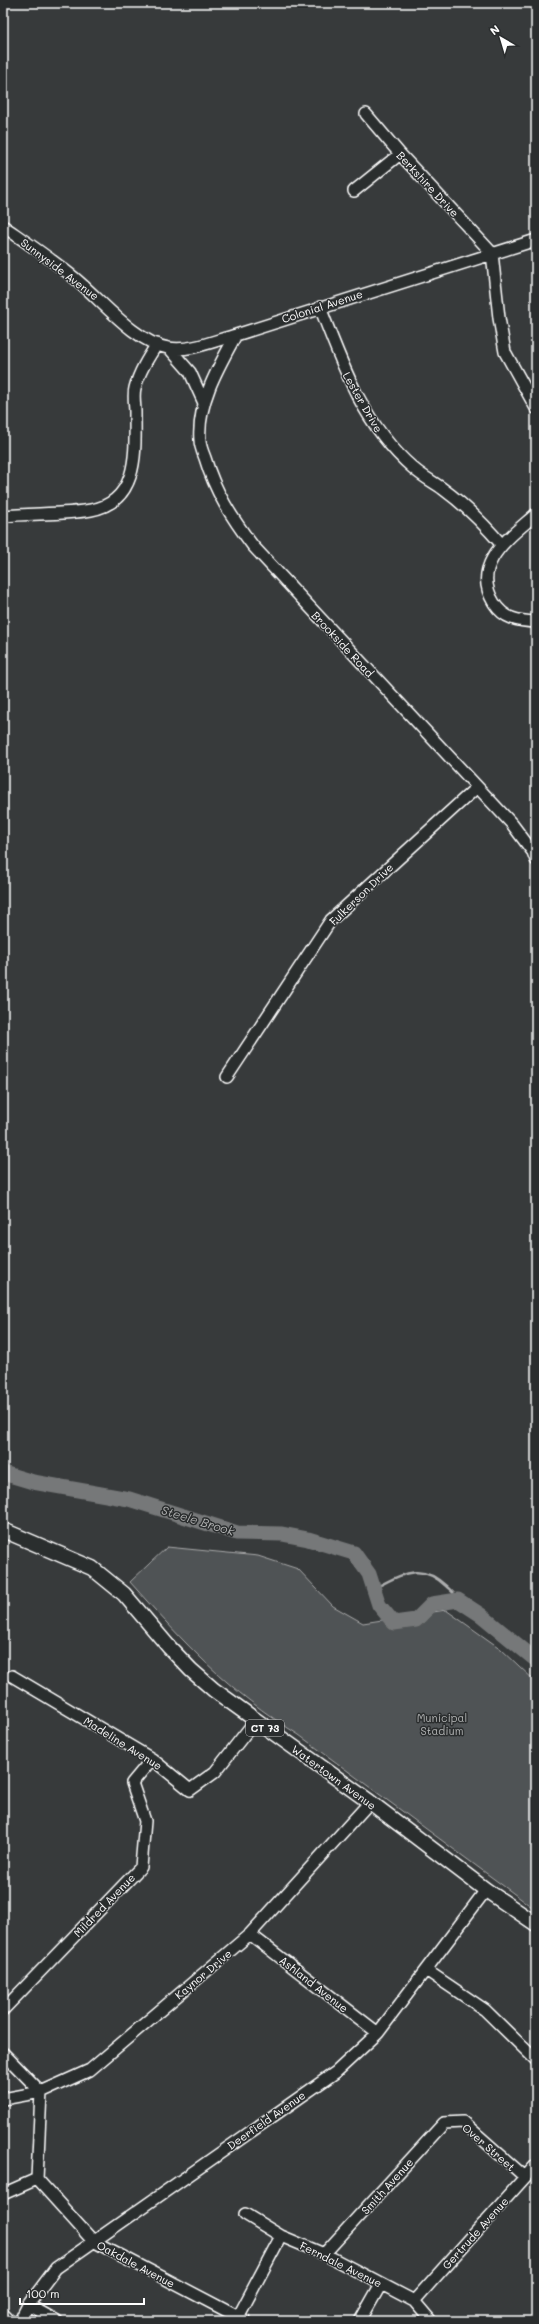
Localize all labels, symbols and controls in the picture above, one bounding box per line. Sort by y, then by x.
north arrow [481,18,521,58]
text: N [487,21,502,38]
street label: Berkshire Drive [394,148,463,220]
street label: Sunnyside Avenue [18,235,102,303]
street label: Colonial Avenue [280,286,365,326]
street label: Lester Drive [340,369,387,435]
street label: Brookside Road [309,608,377,680]
street label: Fulkerson Drive [326,859,396,928]
water label: Steele Brook [160,1501,237,1539]
park label: Municipal Stadium [417,1710,467,1738]
street label: Madeline Avenue [81,1713,165,1773]
road number: CT 73 [246,1720,284,1736]
street label: Watertown Avenue [289,1741,380,1813]
street label: Mildred Avenue [70,1870,138,1940]
street label: Kaynor Drive [171,1946,235,2002]
street label: Ashland Avenue [277,1952,352,2016]
street label: Deerfield Avenue [224,2087,308,2153]
street label: Over Street [459,2120,519,2174]
street label: Smith Avenue [358,2154,416,2217]
street label: Gertrude Avenue [439,2194,512,2272]
street label: Oakdale Avenue [94,2237,178,2291]
street label: Ferndale Avenue [297,2238,385,2290]
scale bar [20,2280,144,2306]
text: 100 m [26,2285,60,2301]

